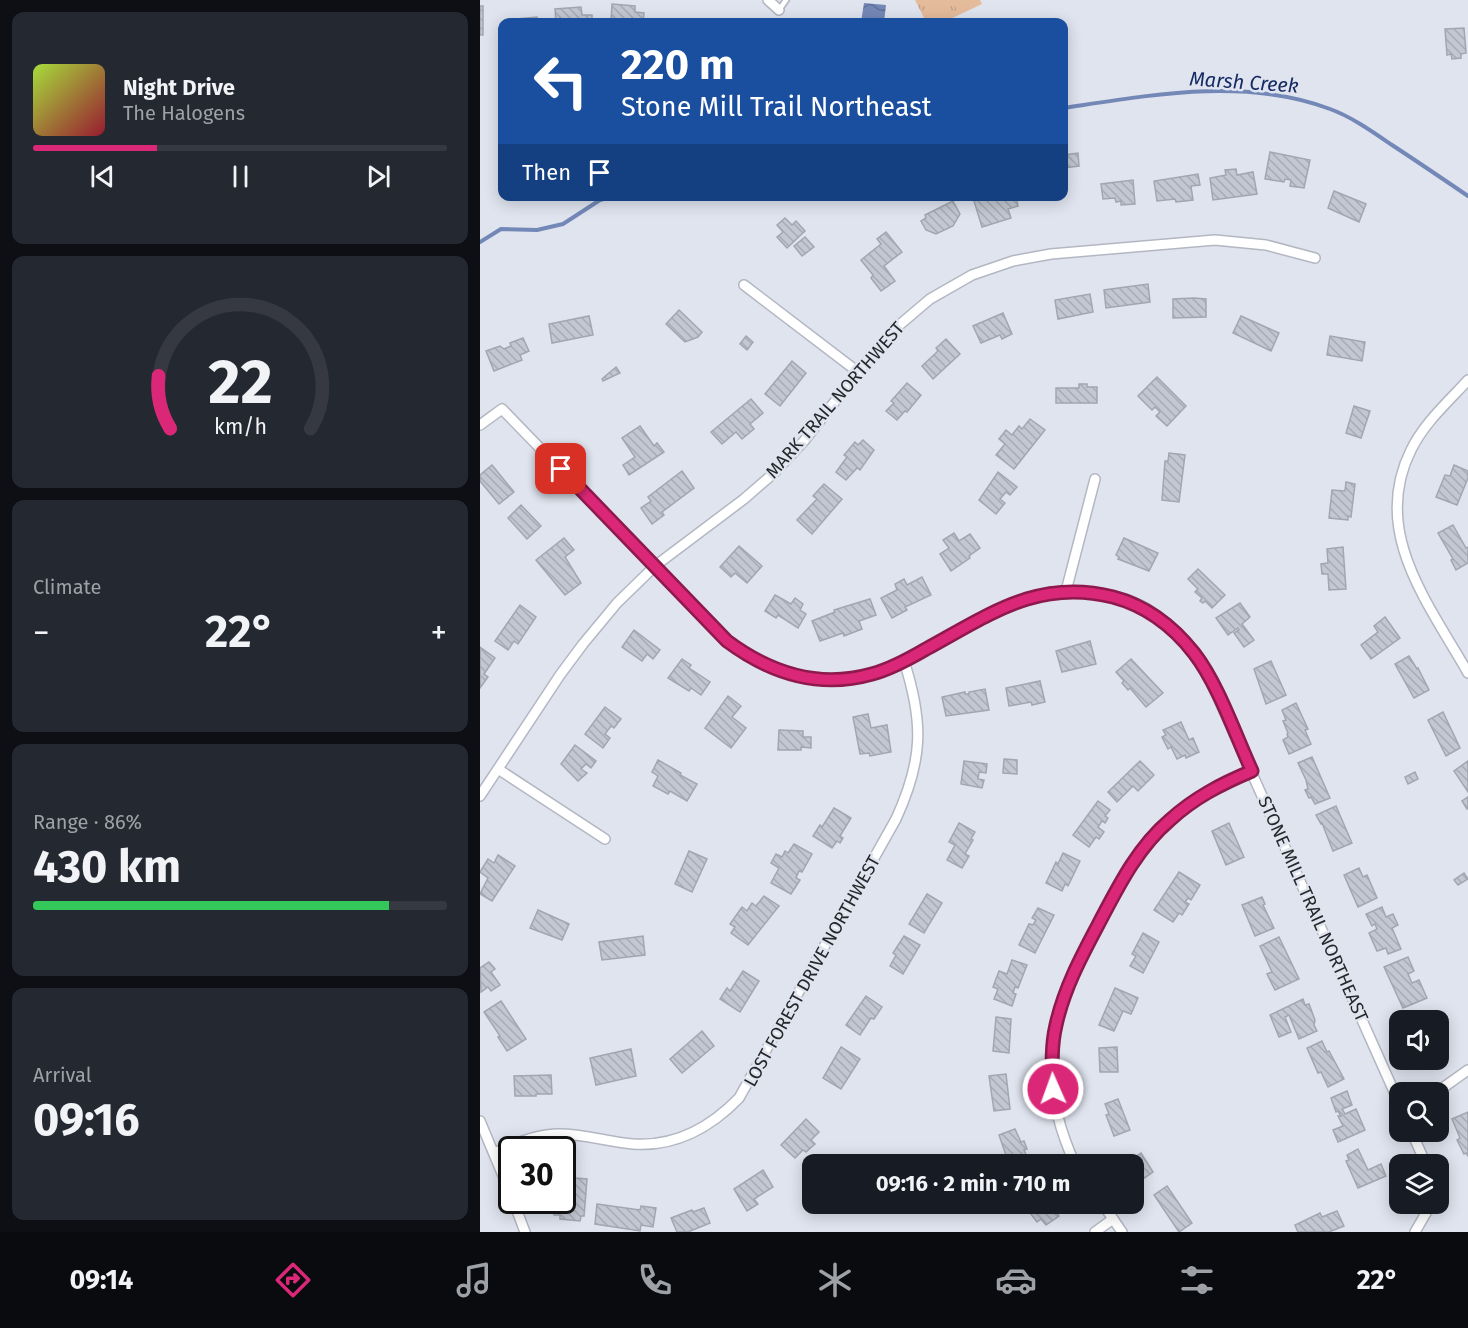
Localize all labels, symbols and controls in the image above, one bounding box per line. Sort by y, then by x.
text: 220 m [621,40,734,90]
icon: left [522,42,600,120]
water label: Marsh Creek [1189,66,1300,98]
text: Night Drive [123,74,235,101]
text: Stone Mill Trail Northeast [621,91,932,123]
text: The Halogens [123,101,245,125]
icon: arrive [583,156,616,189]
text: Then [522,159,571,186]
icon: previous [86,160,119,193]
icon: pause [224,160,257,193]
icon: next [362,160,395,193]
street label: MARK TRAIL NORTHWEST [761,317,909,483]
text: 22 [208,345,272,420]
text: km/h [213,414,267,440]
pin [535,443,586,494]
icon: arrive [544,452,577,485]
text: Climate [33,575,101,599]
text: 22° [205,605,275,659]
text: − [33,613,50,653]
text: + [431,613,447,653]
street label: STONE MILL TRAIL NORTHEAST [1253,793,1373,1026]
text: Range · 86% [33,810,142,834]
text: 430 km [33,840,181,894]
street label: LOST FOREST DRIVE NORTHWEST [739,851,885,1090]
map controls [1389,1010,1449,1214]
button: sound [1389,1010,1449,1070]
position arrow [1021,1057,1085,1121]
text: Arrival [33,1063,92,1087]
button: search [1389,1082,1449,1142]
text: 09:16 [33,1093,140,1147]
speed limit sign: 30 [498,1136,576,1214]
button: layers [1389,1154,1449,1214]
text: 09:16 · 2 min · 710 m [876,1170,1070,1197]
icon: directions [272,1259,314,1301]
icon: music [453,1259,495,1301]
icon: phone [634,1259,676,1301]
icon: climate [814,1259,856,1301]
icon: car [995,1259,1037,1301]
icon: filters [1176,1259,1218,1301]
text: 09:14 [69,1264,133,1296]
text: 22° [1357,1264,1399,1296]

